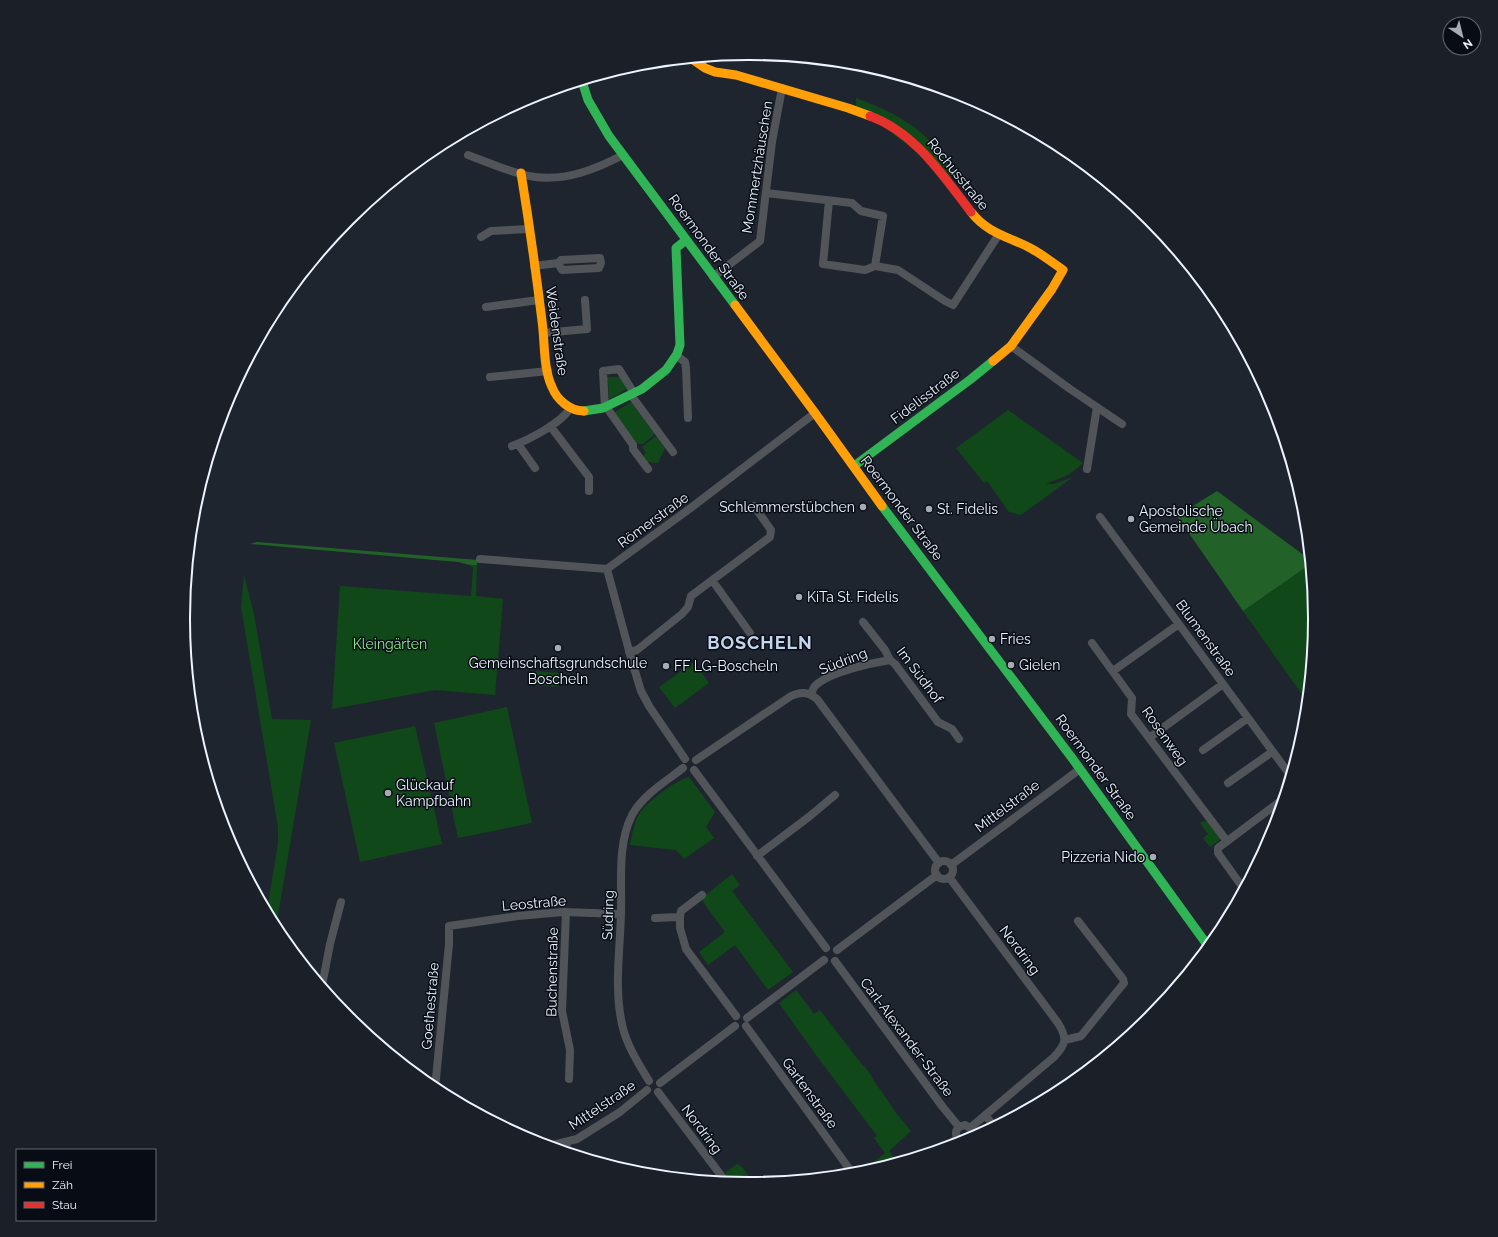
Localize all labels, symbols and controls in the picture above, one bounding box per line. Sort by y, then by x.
north arrow [1442,16,1482,56]
text: N [1460,36,1475,52]
street label: Mommertzhäuschen [739,100,775,234]
street label: Rochusstraße [924,135,992,213]
street label: Roermonder Straße [665,191,753,303]
street label: Weidenstraße [543,285,571,377]
street label: Fidelisstraße [888,365,962,427]
street label: Roermonder Straße [858,453,946,563]
street label: Römerstraße [615,489,691,551]
place label: Schlemmerstübchen [719,499,855,515]
place label: St. Fidelis [937,501,998,517]
marker: Schlemmerstübchen [858,502,868,512]
place label: Apostolische Gemeinde Übach [1139,503,1253,535]
marker: St. Fidelis [924,504,934,514]
marker: Apostolische Gemeinde Übach [1126,514,1136,524]
place label: KiTa St. Fidelis [807,589,899,605]
marker: KiTa St. Fidelis [794,592,804,602]
street label: Blumenstraße [1173,597,1239,679]
place label: Fries [1000,631,1031,647]
district label: BOSCHELN [707,632,813,653]
marker: Fries [987,634,997,644]
park label: Kleingärten [353,636,427,652]
marker: Gemeinschaftsgrundschule Boscheln [553,643,563,653]
street label: Im Südhof [894,644,947,707]
street label: Südring [817,645,869,677]
place label: Gemeinschaftsgrundschule Boscheln [469,655,647,687]
place label: Gielen [1019,657,1060,673]
place label: FF LG-Boscheln [674,658,778,674]
marker: Gielen [1006,660,1016,670]
marker: FF LG-Boscheln [661,661,671,671]
street label: Rosenweg [1139,703,1191,769]
street label: Roermonder Straße [1052,711,1140,823]
place label: Glückauf Kampfbahn [396,777,471,809]
street label: Mittelstraße [972,777,1042,835]
marker: Glückauf Kampfbahn [383,788,393,798]
place label: Pizzeria Nido [1061,849,1145,865]
marker: Pizzeria Nido [1148,852,1158,862]
street label: Südring [599,890,617,940]
street label: Leostraße [501,892,567,914]
street label: Nordring [996,922,1044,978]
street label: Buchenstraße [543,927,561,1017]
street label: Goethestraße [418,962,442,1050]
street label: Carl-Alexander-Straße [857,975,957,1099]
street label: Gartenstraße [779,1055,841,1131]
street label: Mittelstraße [566,1077,638,1133]
street label: Nordring [678,1101,726,1157]
legend [16,1149,156,1221]
text: Frei [52,1158,72,1172]
text: Zäh [52,1178,73,1192]
text: Stau [52,1198,77,1212]

